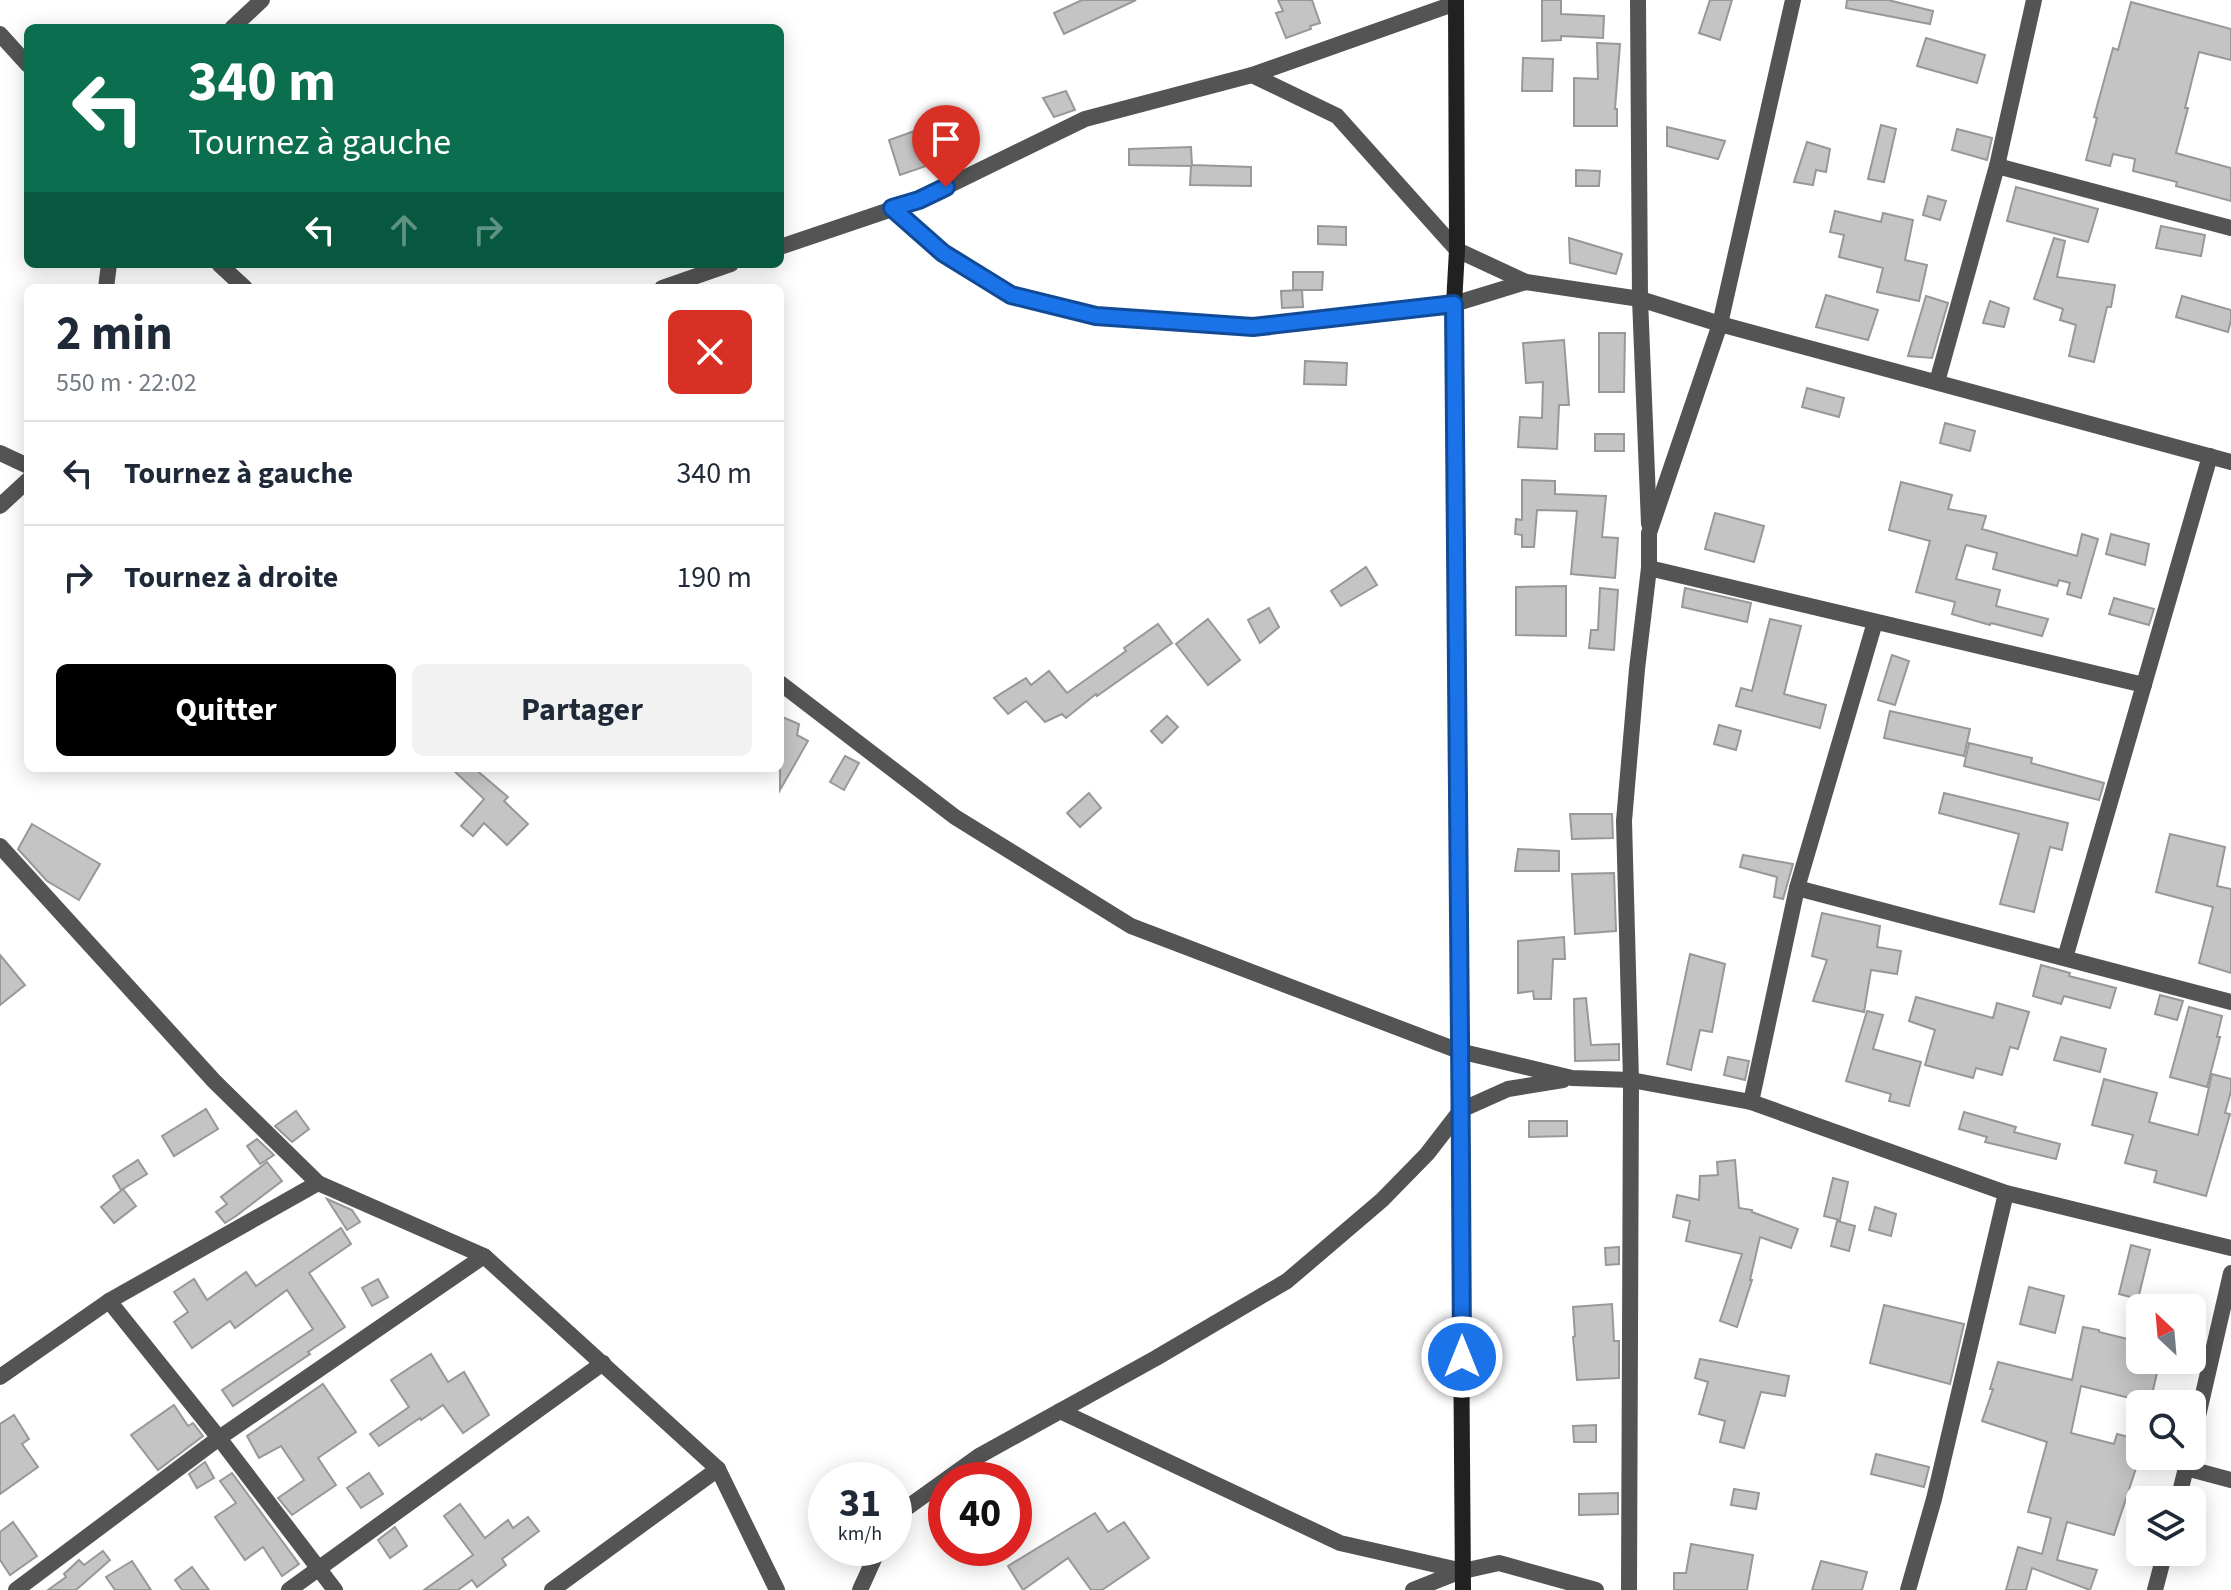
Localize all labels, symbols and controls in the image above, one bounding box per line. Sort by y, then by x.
text: 340 m [188,43,336,122]
icon: left [56,56,160,160]
pin [912,105,980,187]
text: Tournez à gauche [188,117,451,168]
icon: arrive [924,117,968,161]
icon: left [298,208,342,252]
icon: ahead [382,208,426,252]
icon: right [466,208,510,252]
text: 2 min [56,300,173,368]
button: close [668,310,752,394]
text: 550 m · 22:02 [56,364,197,401]
icon: left [56,451,100,495]
text: Tournez à gauche [124,452,353,495]
text: 340 m [676,452,752,495]
icon: right [56,555,100,599]
text: Tournez à droite [124,556,338,599]
text: 190 m [676,556,752,599]
button: Quitter [56,664,396,756]
button: Partager [412,664,752,756]
north arrow [2126,1294,2206,1374]
map controls [2126,1294,2206,1566]
position arrow [1420,1315,1504,1399]
button: search [2126,1390,2206,1470]
speed limit sign: 40 [928,1462,1032,1566]
text: 31 [839,1475,881,1532]
button: layers [2126,1486,2206,1566]
text: km/h [838,1520,882,1548]

